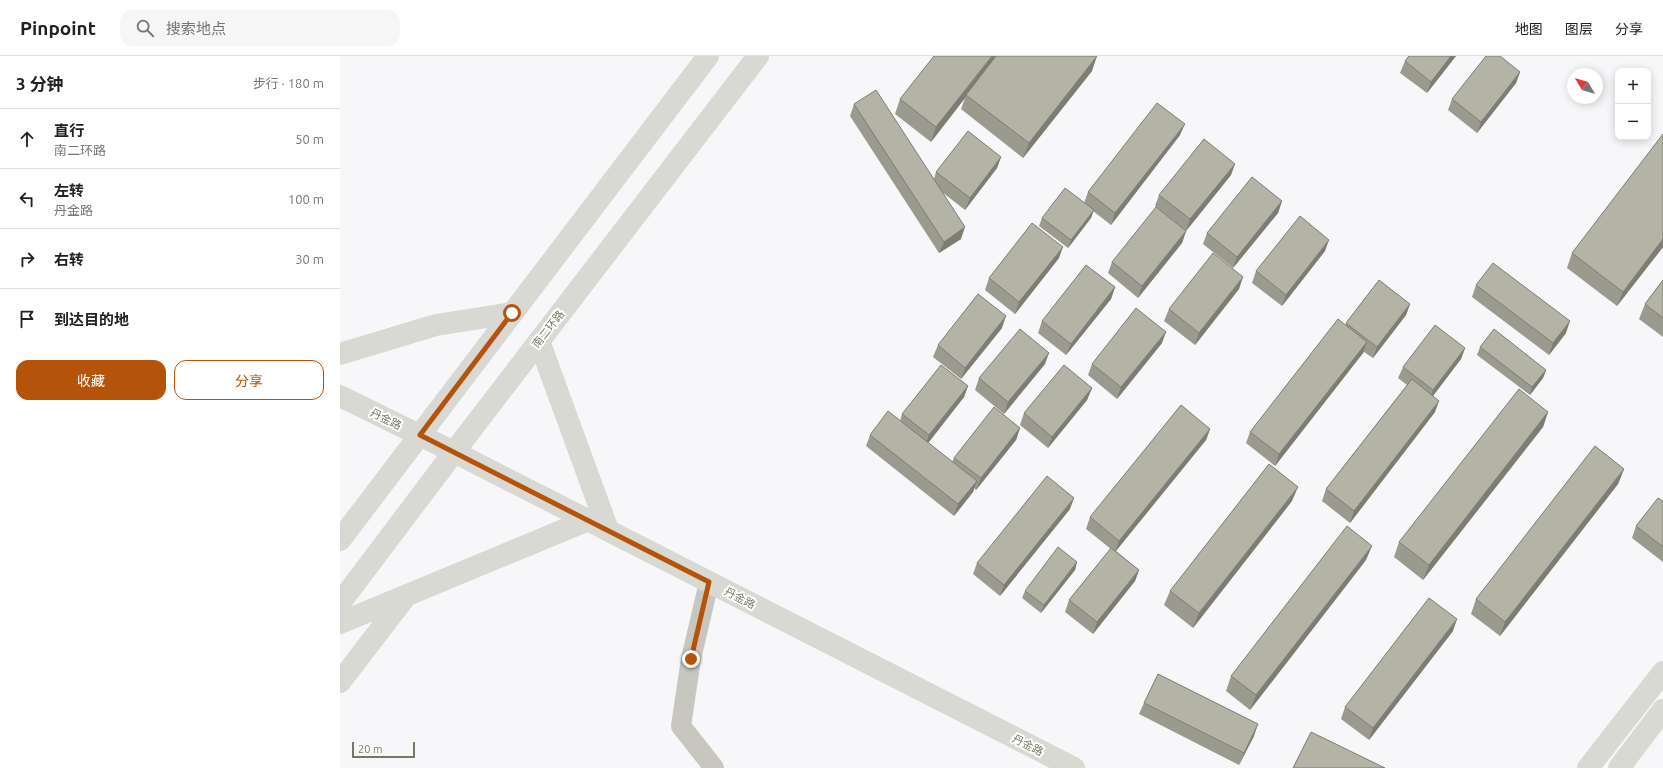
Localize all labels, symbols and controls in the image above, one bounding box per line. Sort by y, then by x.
search box [120,10,400,46]
text: Pinpoint [20,17,96,39]
icon: search [134,17,156,39]
text: 搜索地点 [166,20,226,37]
text: 地图 [1515,21,1543,37]
text: 图层 [1565,21,1593,37]
text: 分享 [1615,21,1643,37]
north arrow [1567,68,1603,104]
map controls [1615,68,1651,140]
button: + [1615,68,1651,104]
text: 3 分钟 [16,74,64,93]
text: 步行 · 180 m [253,76,324,90]
button: − [1615,104,1651,140]
text: 直行 [54,122,84,139]
icon: ahead [16,128,38,150]
text: 50 m [295,132,324,146]
text: 南二环路 [54,143,106,157]
text: 左转 [54,182,84,199]
icon: left [16,188,38,210]
text: 100 m [288,192,324,206]
text: 丹金路 [54,203,93,217]
icon: right [16,248,38,270]
text: 右转 [54,251,84,268]
text: 30 m [295,252,324,266]
route start [503,304,521,322]
icon: arrive [16,308,38,330]
street label: 南二环路 [530,308,566,350]
text: 到达目的地 [54,311,129,328]
button: 收藏 [16,360,166,400]
button: 分享 [174,360,324,400]
street label: 丹金路 [369,406,403,432]
street label: 丹金路 [723,585,757,611]
route end [682,650,700,668]
street label: 丹金路 [1011,732,1045,758]
scale bar [352,740,415,759]
text: 20 m [358,743,382,755]

